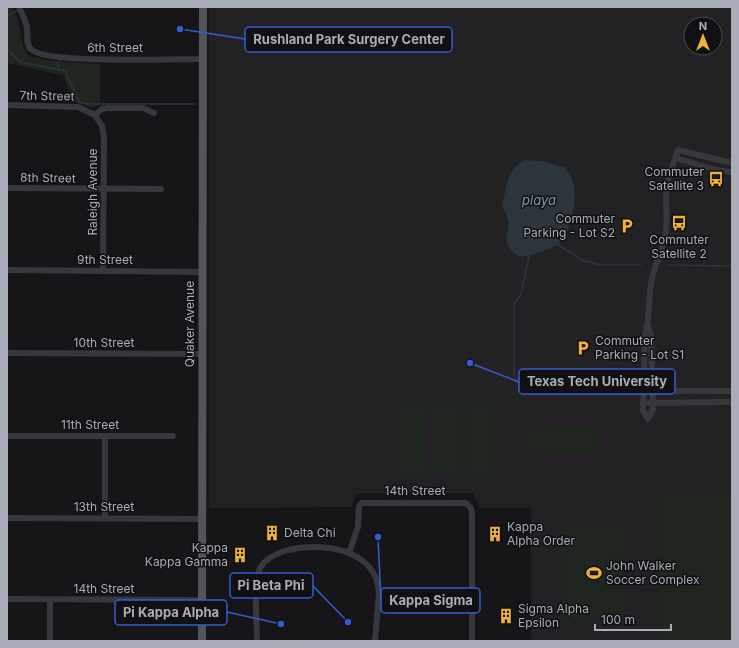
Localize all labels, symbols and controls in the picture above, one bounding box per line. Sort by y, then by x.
north arrow [683,16,723,56]
text: N [699,19,707,33]
callout: Rushland Park Surgery Center [245,27,452,52]
text: Rushland Park Surgery Center [253,31,445,47]
street label: 6th Street [87,40,143,55]
street label: 7th Street [19,88,75,103]
street label: Raleigh Avenue [85,148,100,236]
place label: Commuter Satellite 3 [645,164,704,193]
street label: 8th Street [20,170,76,185]
bus stop icon: Commuter Satellite 3 [707,170,725,188]
water label: playa [521,192,556,208]
place label: Commuter Parking - Lot S2 [523,211,615,240]
bus stop icon: Commuter Satellite 2 [670,214,688,232]
parking icon: Commuter Parking - Lot S2 [618,217,636,235]
place label: Commuter Satellite 2 [649,232,709,261]
street label: 9th Street [77,252,133,267]
street label: Quaker Avenue [182,281,197,367]
place label: Commuter Parking - Lot S1 [595,333,684,362]
street label: 10th Street [74,335,135,350]
parking icon: Commuter Parking - Lot S1 [574,339,592,357]
callout: Texas Tech University [519,369,675,394]
text: Texas Tech University [527,373,667,389]
street label: 11th Street [61,417,119,432]
street label: 14th Street [385,483,446,498]
street label: 13th Street [74,499,134,514]
place label: Kappa Alpha Order [507,519,576,548]
building icon: Delta Chi [263,524,281,542]
place label: Delta Chi [284,525,336,540]
building icon: Kappa Alpha Order [486,525,504,543]
place label: Kappa Kappa Gamma [145,540,228,569]
building icon: Kappa Kappa Gamma [231,546,249,564]
place label: John Walker Soccer Complex [606,558,700,587]
sports icon: John Walker Soccer Complex [585,564,603,582]
callout: Pi Beta Phi [230,573,313,598]
text: Pi Beta Phi [238,577,304,593]
street label: 14th Street [74,581,135,596]
callout: Kappa Sigma [381,588,480,613]
text: Kappa Sigma [389,592,473,608]
callout: Pi Kappa Alpha [115,600,227,625]
place label: Sigma Alpha Epsilon [518,601,589,630]
text: Pi Kappa Alpha [123,604,219,620]
scale bar [595,606,671,632]
building icon: Sigma Alpha Epsilon [497,607,515,625]
text: 100 m [601,612,635,627]

